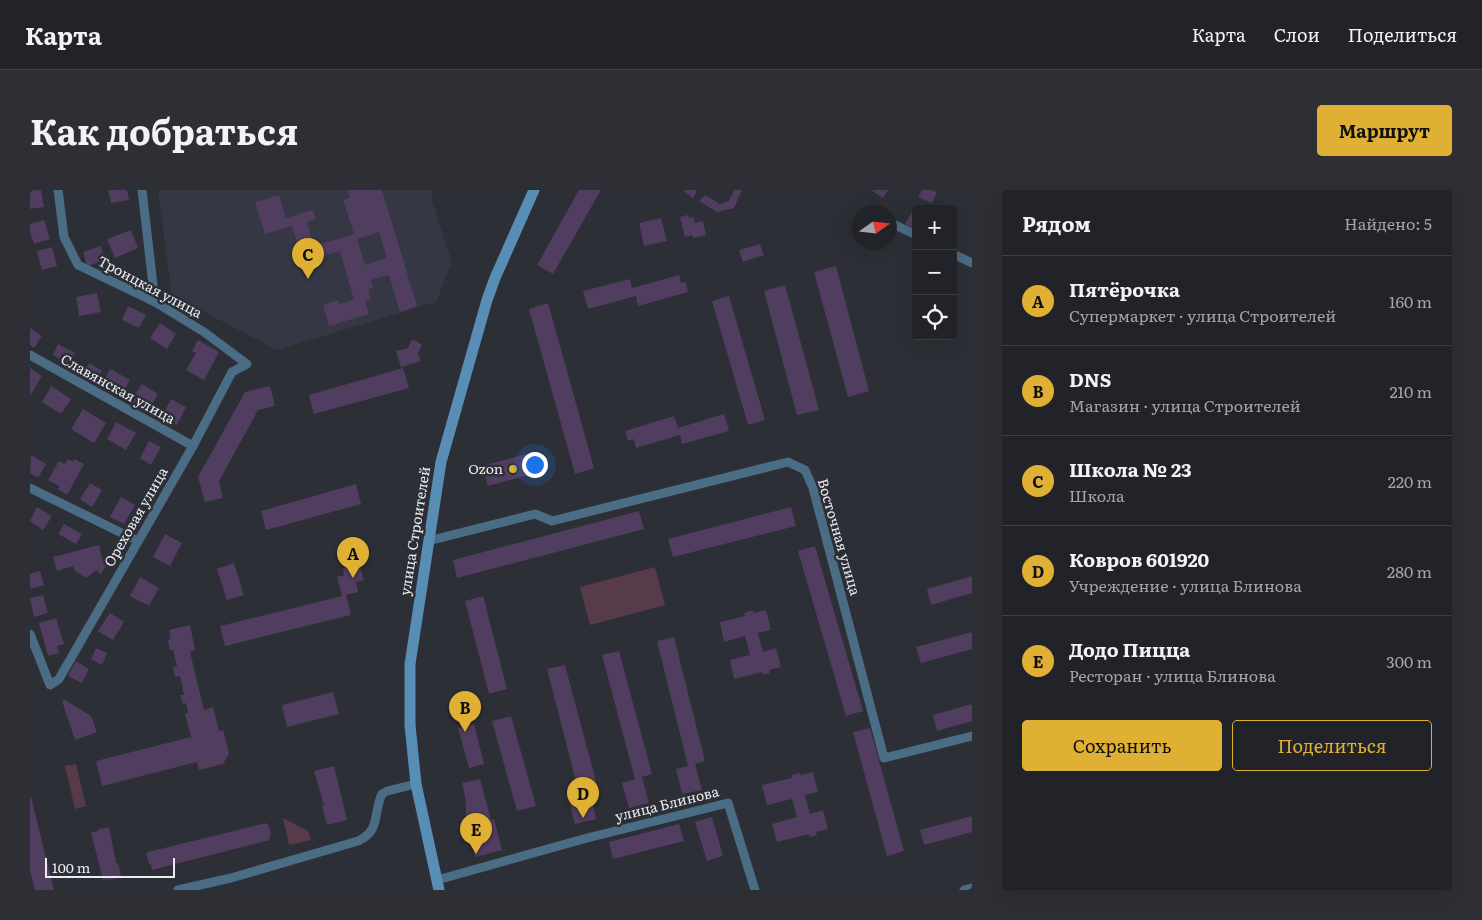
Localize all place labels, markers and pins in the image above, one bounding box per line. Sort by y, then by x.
pin: C [292,238,324,279]
place label: Ozon [468,458,503,478]
marker: Ozon [507,463,519,475]
pin: A [337,537,369,578]
pin: B [449,691,481,732]
pin: D [567,777,599,818]
pin: E [460,813,492,854]

